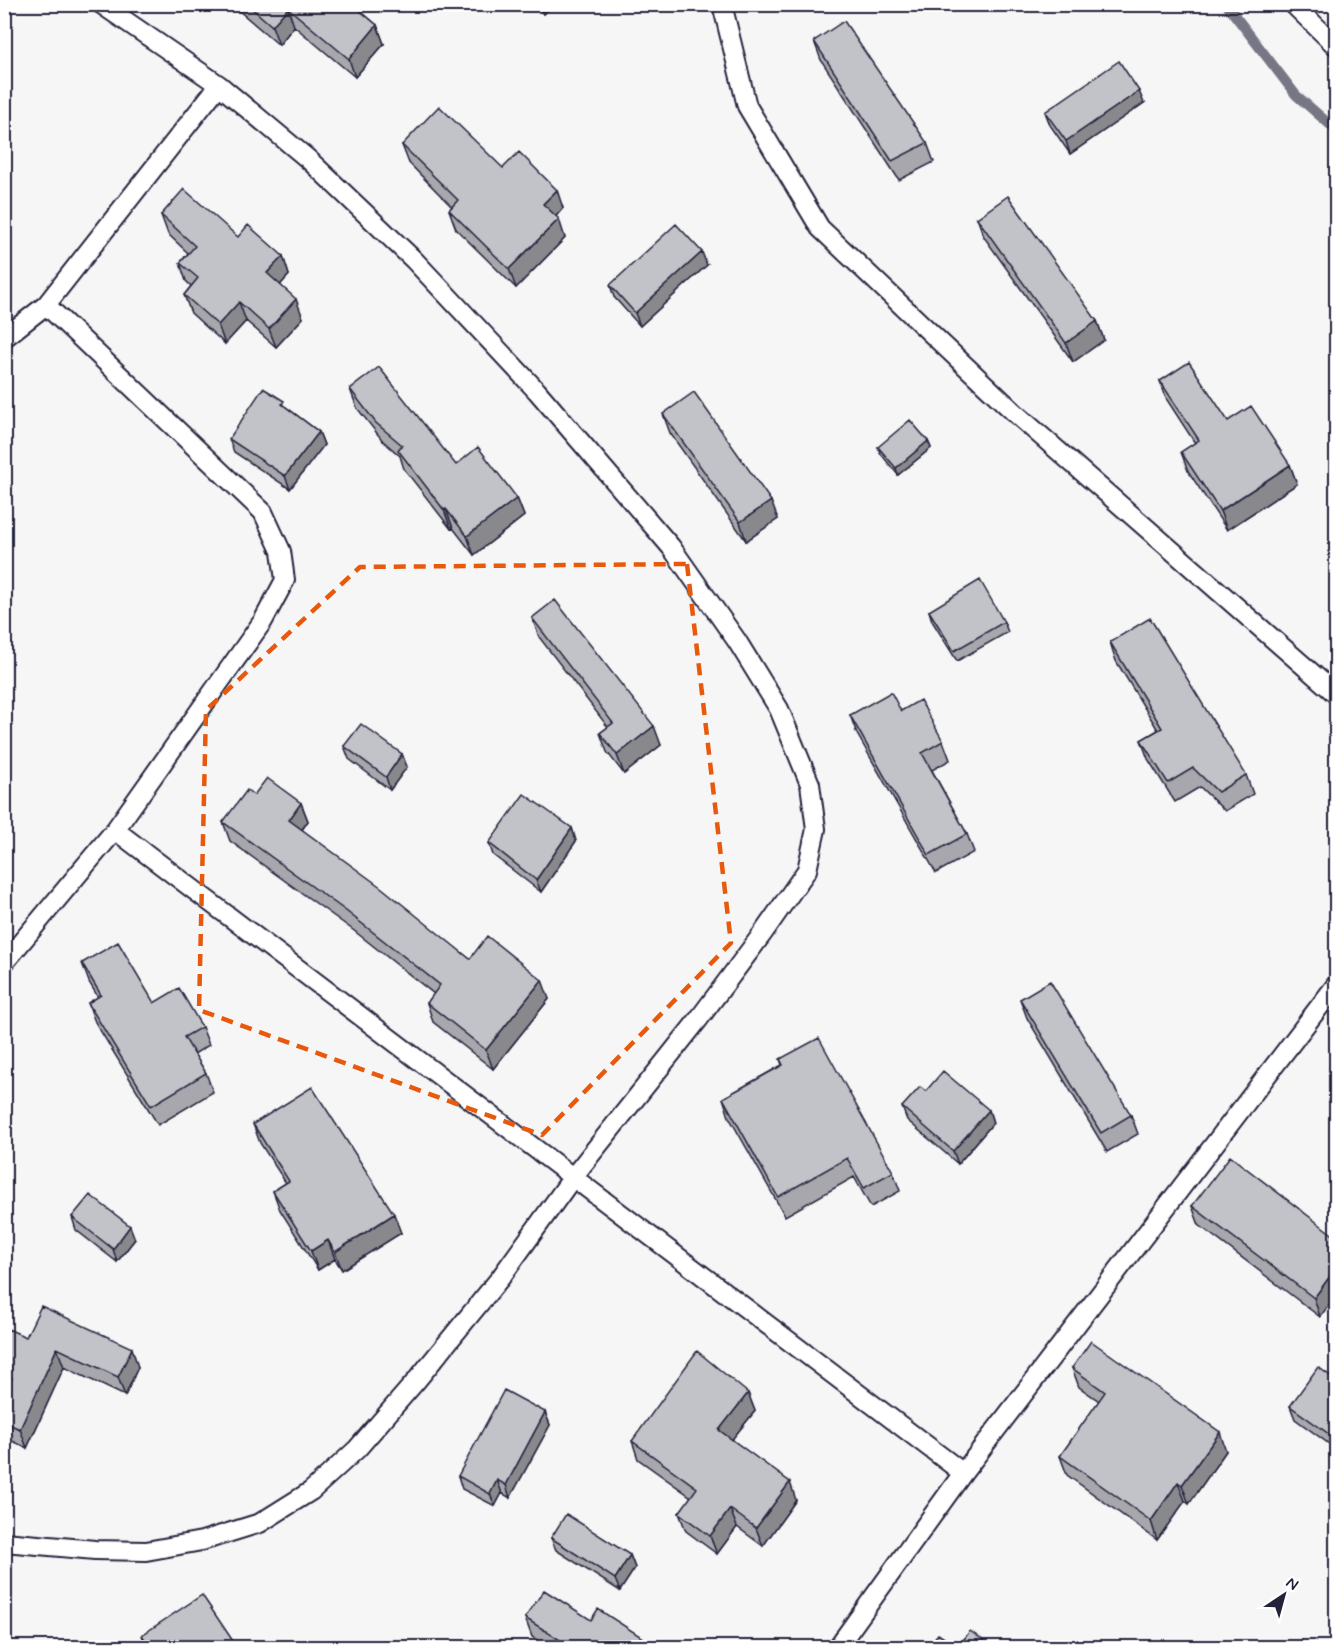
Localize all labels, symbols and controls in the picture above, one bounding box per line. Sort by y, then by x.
north arrow [1254,1565,1314,1625]
text: N [1281,1572,1302,1596]

